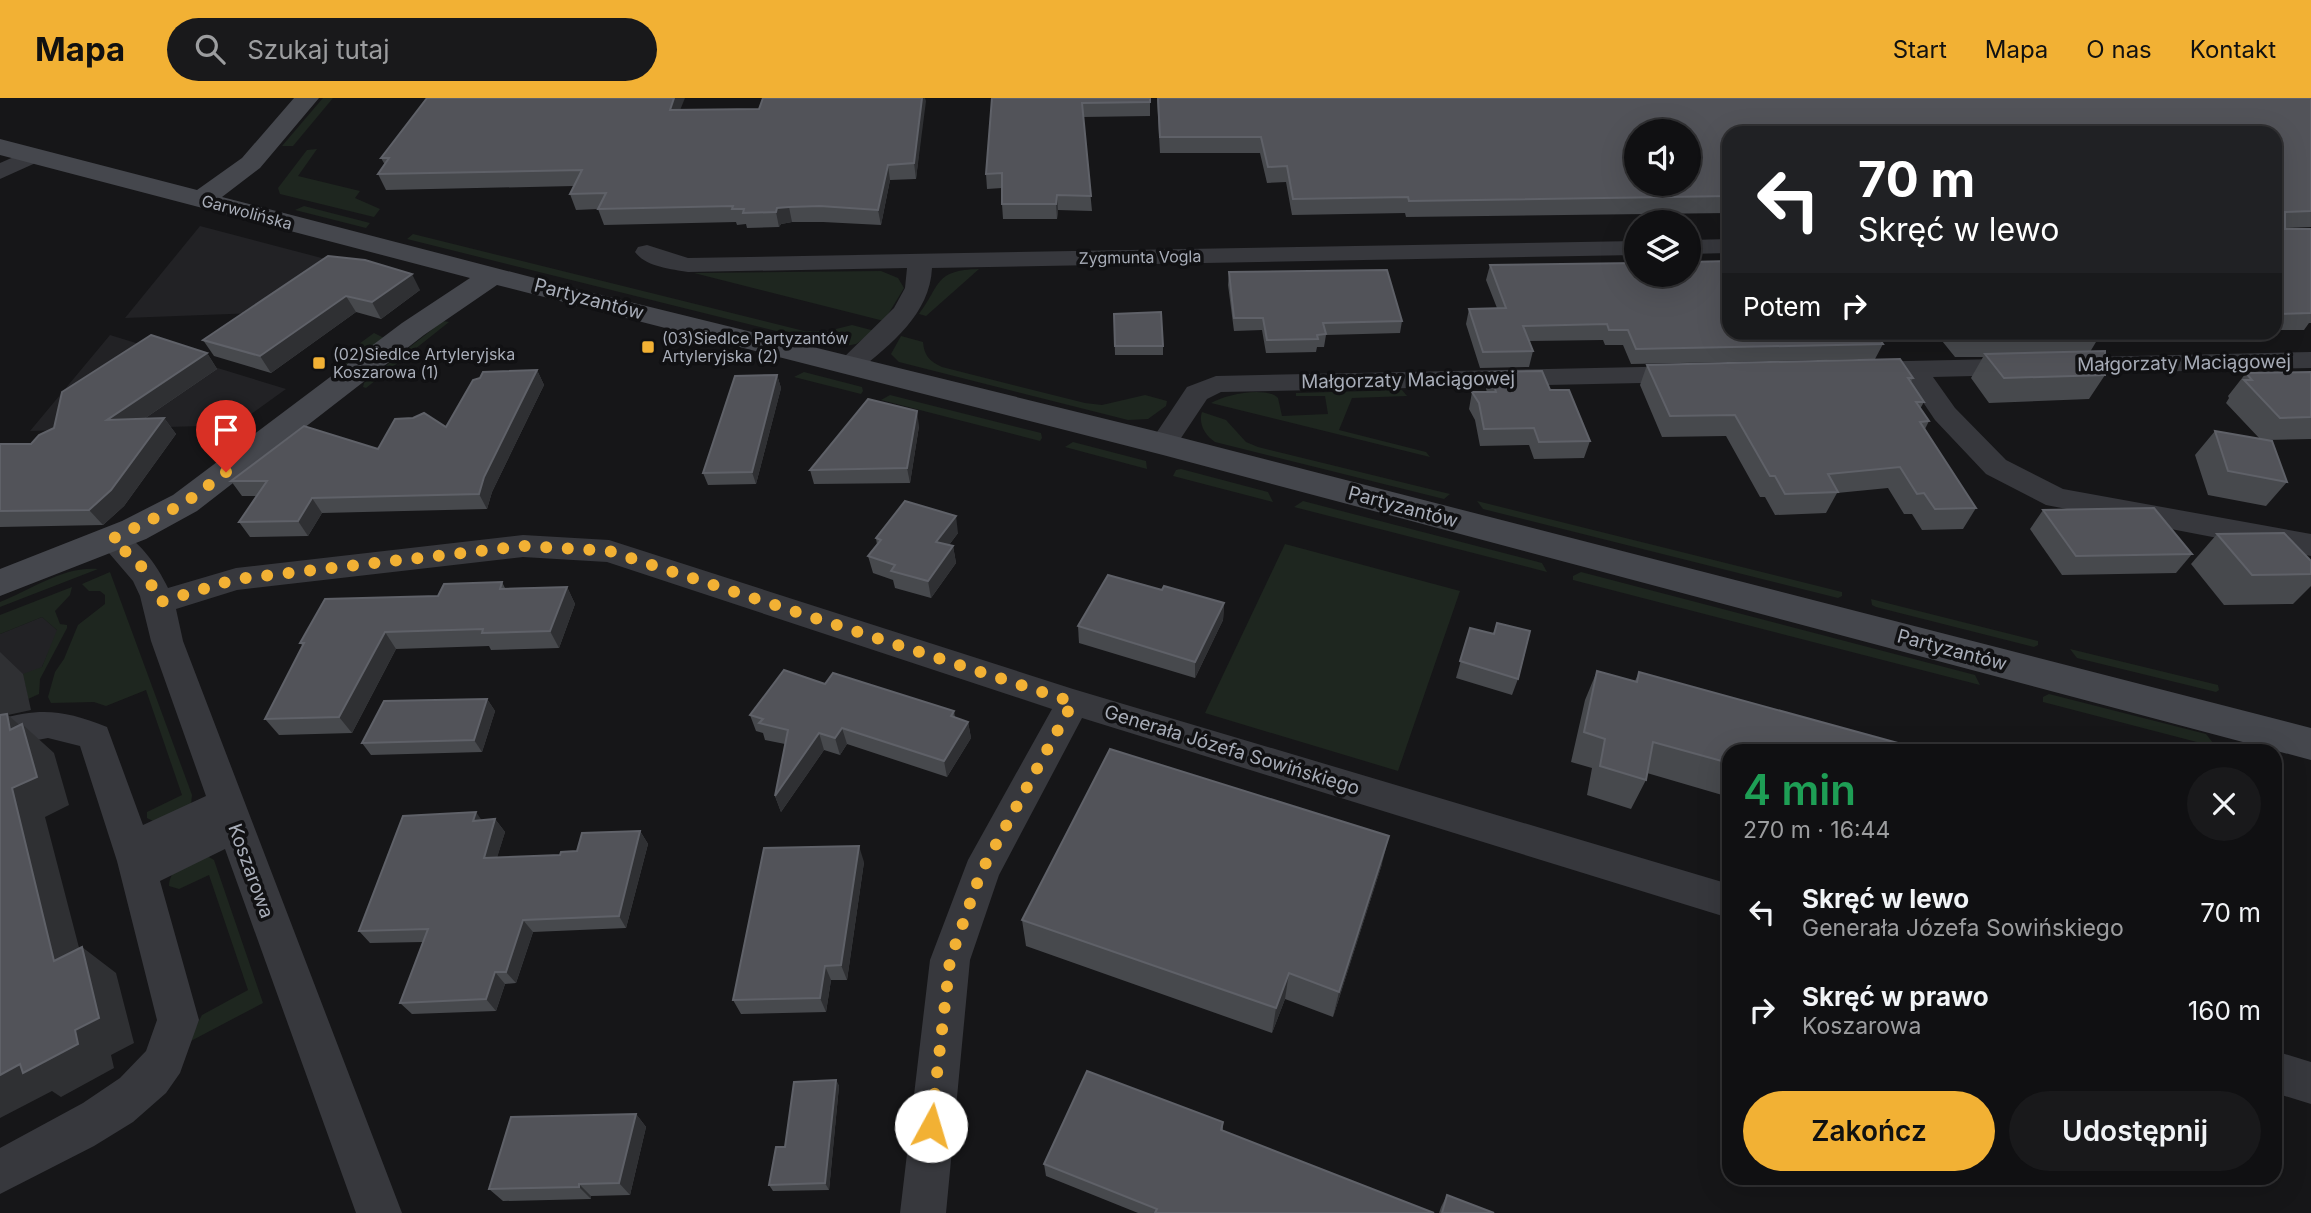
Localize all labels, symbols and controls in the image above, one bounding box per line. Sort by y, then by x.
search box [167,18,657,81]
text: Mapa [35,29,125,69]
icon: search [191,30,229,68]
text: Szukaj tutaj [247,34,390,65]
text: Start [1893,35,1947,64]
text: Mapa [1985,35,2048,64]
text: O nas [2086,35,2152,64]
text: Kontakt [2190,35,2276,64]
map controls [1624,119,1701,287]
button: sound [1624,119,1701,196]
text: 70 m [1858,150,1975,209]
icon: left [1743,154,1834,245]
street label: Garwolińska [200,190,294,234]
button: layers [1624,210,1701,287]
text: Skręć w lewo [1858,210,2059,249]
street label: Zygmunta Vogla [1078,246,1202,268]
street label: Partyzantów [532,273,646,325]
icon: right [1835,287,1873,325]
text: Potem [1743,291,1821,322]
place label: (03)Siedlce Partyzantów Artyleryjska (2) [662,328,849,366]
marker: (03)Siedlce Partyzantów Artyleryjska (2) [640,339,656,355]
place label: (02)Siedlce Artyleryjska Koszarowa (1) [333,344,515,382]
street label: Małgorzaty Maciągowej [2077,350,2291,376]
marker: (02)Siedlce Artyleryjska Koszarowa (1) [311,355,327,371]
street label: Małgorzaty Maciągowej [1301,367,1515,393]
pin [196,400,256,472]
icon: arrive [207,411,245,449]
street label: Partyzantów [1346,481,1460,533]
street label: Partyzantów [1895,624,2009,676]
street label: Generała Józefa Sowińskiego [1102,700,1362,800]
text: 4 min [1743,764,1856,815]
button: close [2187,767,2261,841]
text: 270 m · 16:44 [1743,816,1890,844]
street label: Koszarowa [223,821,279,921]
text: Skręć w lewo [1802,883,1969,914]
icon: left [1743,893,1781,931]
text: 70 m [2200,897,2261,928]
text: Generała Józefa Sowińskiego [1802,914,2124,942]
text: Skręć w prawo [1802,981,1989,1012]
icon: right [1743,991,1781,1029]
text: 160 m [2188,995,2261,1026]
text: Koszarowa [1802,1012,1921,1040]
position arrow [894,1089,968,1163]
button: Zakończ [1743,1091,1995,1171]
button: Udostępnij [2009,1091,2261,1171]

